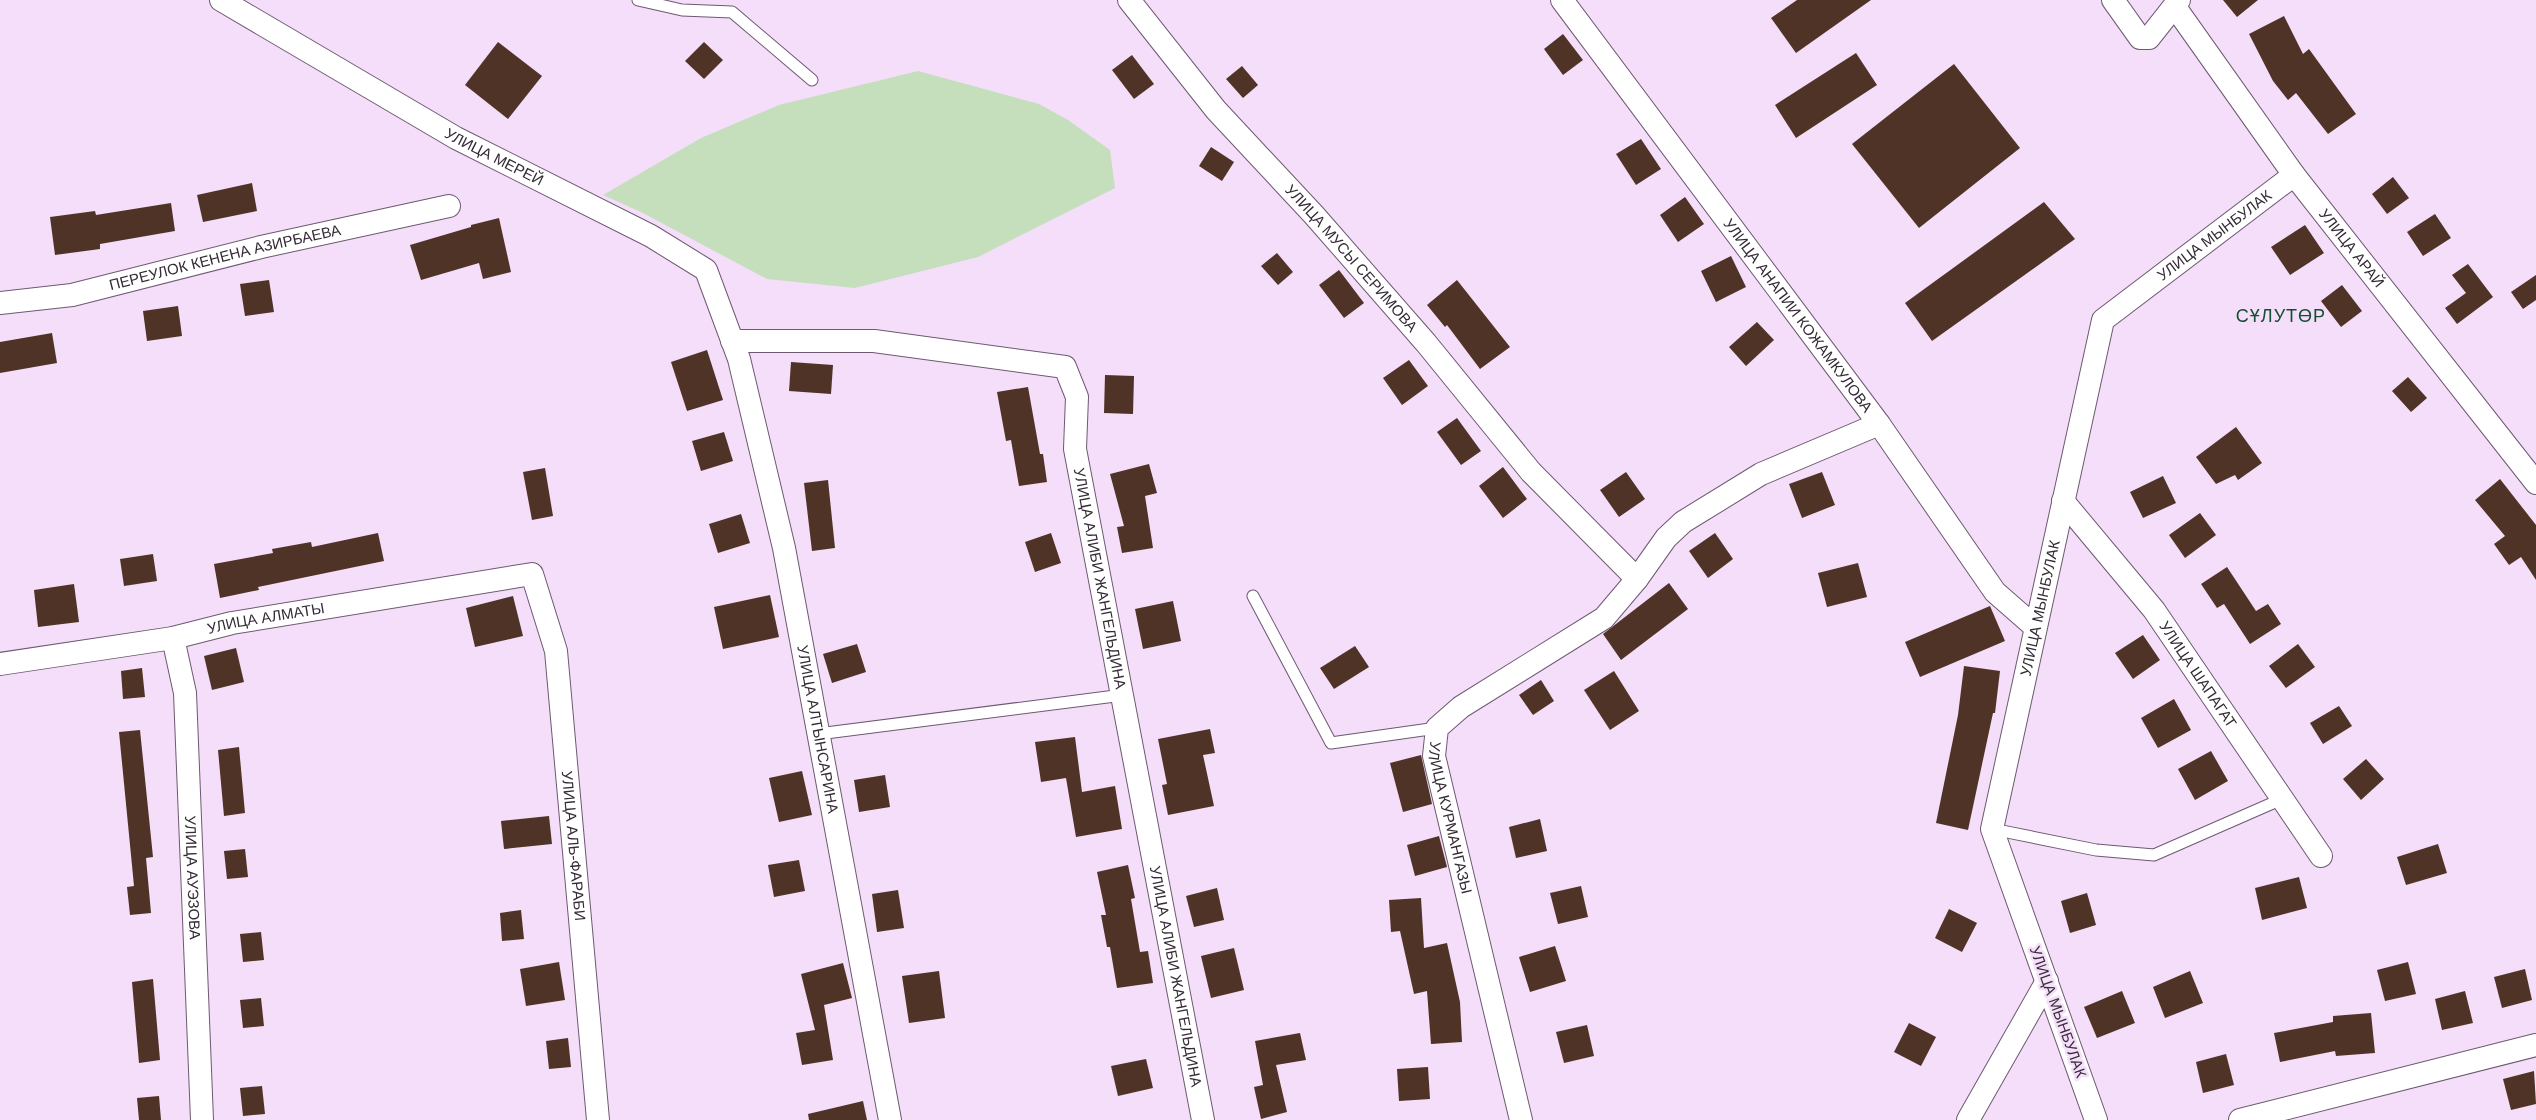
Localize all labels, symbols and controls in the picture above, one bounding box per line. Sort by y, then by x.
street label: УЛИЦА МЕРЕЙ [442,124,546,189]
street label: УЛИЦА МУСЫ СЕРИМОВА [1282,181,1421,335]
street label: УЛИЦА МЫНБУЛАК [2154,186,2275,284]
street label: УЛИЦА АРАЙ [2316,205,2388,290]
street label: УЛИЦА АНАПИИ КОЖАМКУЛОВА [1720,215,1876,415]
street label: ПЕРЕУЛОК КЕНЕНА АЗИРБАЕВА [107,221,342,293]
district label: СҰЛУТӨР [2236,306,2326,326]
street label: УЛИЦА АЛИБИ ЖАНГЕЛЬДИНА [1071,466,1130,690]
street label: УЛИЦА МЫНБУЛАК [2017,538,2063,678]
street label: УЛИЦА АЛМАТЫ [205,599,326,637]
street label: УЛИЦА ШАПАГАТ [2156,618,2240,731]
street label: УЛИЦА АЛТЫНСАРИНА [794,644,842,815]
street label: УЛИЦА КУРМАНГАЗЫ [1426,741,1476,895]
street label: УЛИЦА АЛЬ-ФАРАБИ [559,770,589,922]
street label: УЛИЦА АУЭЗОВА [182,815,204,940]
street label: УЛИЦА АЛИБИ ЖАНГЕЛЬДИНА [1147,864,1206,1088]
street label: УЛИЦА МЫНБУЛАК [2027,944,2090,1080]

